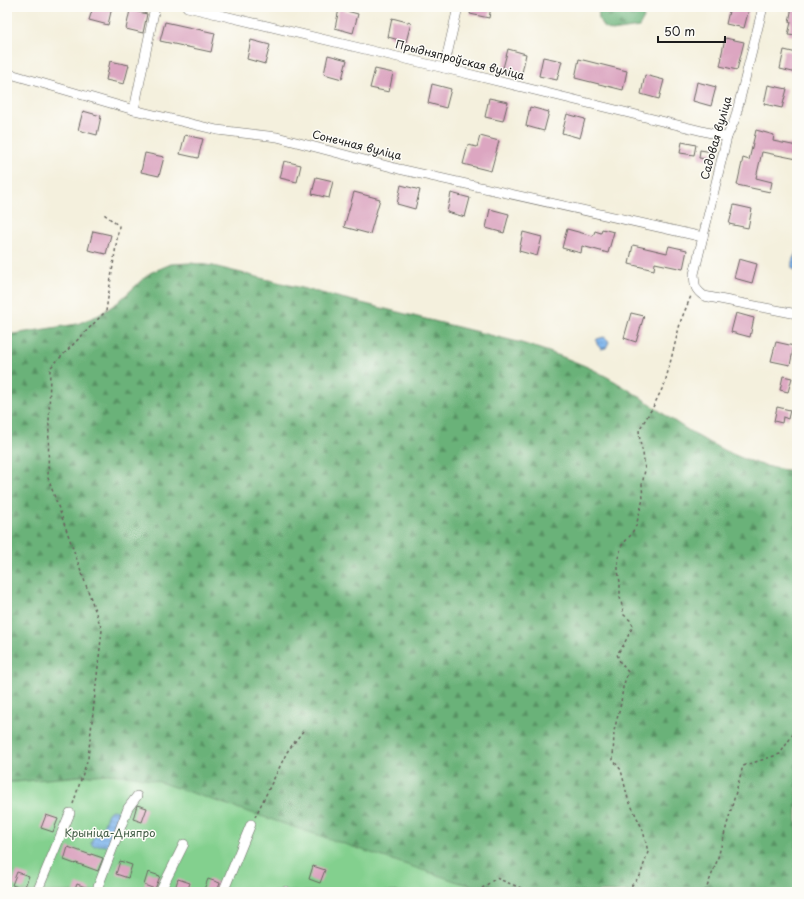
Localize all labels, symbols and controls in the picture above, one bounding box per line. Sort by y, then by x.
scale bar [658,18,725,44]
text: 50 m [664,22,695,40]
street label: Прыдняпроўская вуліца [394,35,527,84]
street label: Садовая вуліца [695,94,736,182]
street label: Сонечная вуліца [311,125,404,164]
park label: Крыніца-Дняпро [65,824,155,841]

